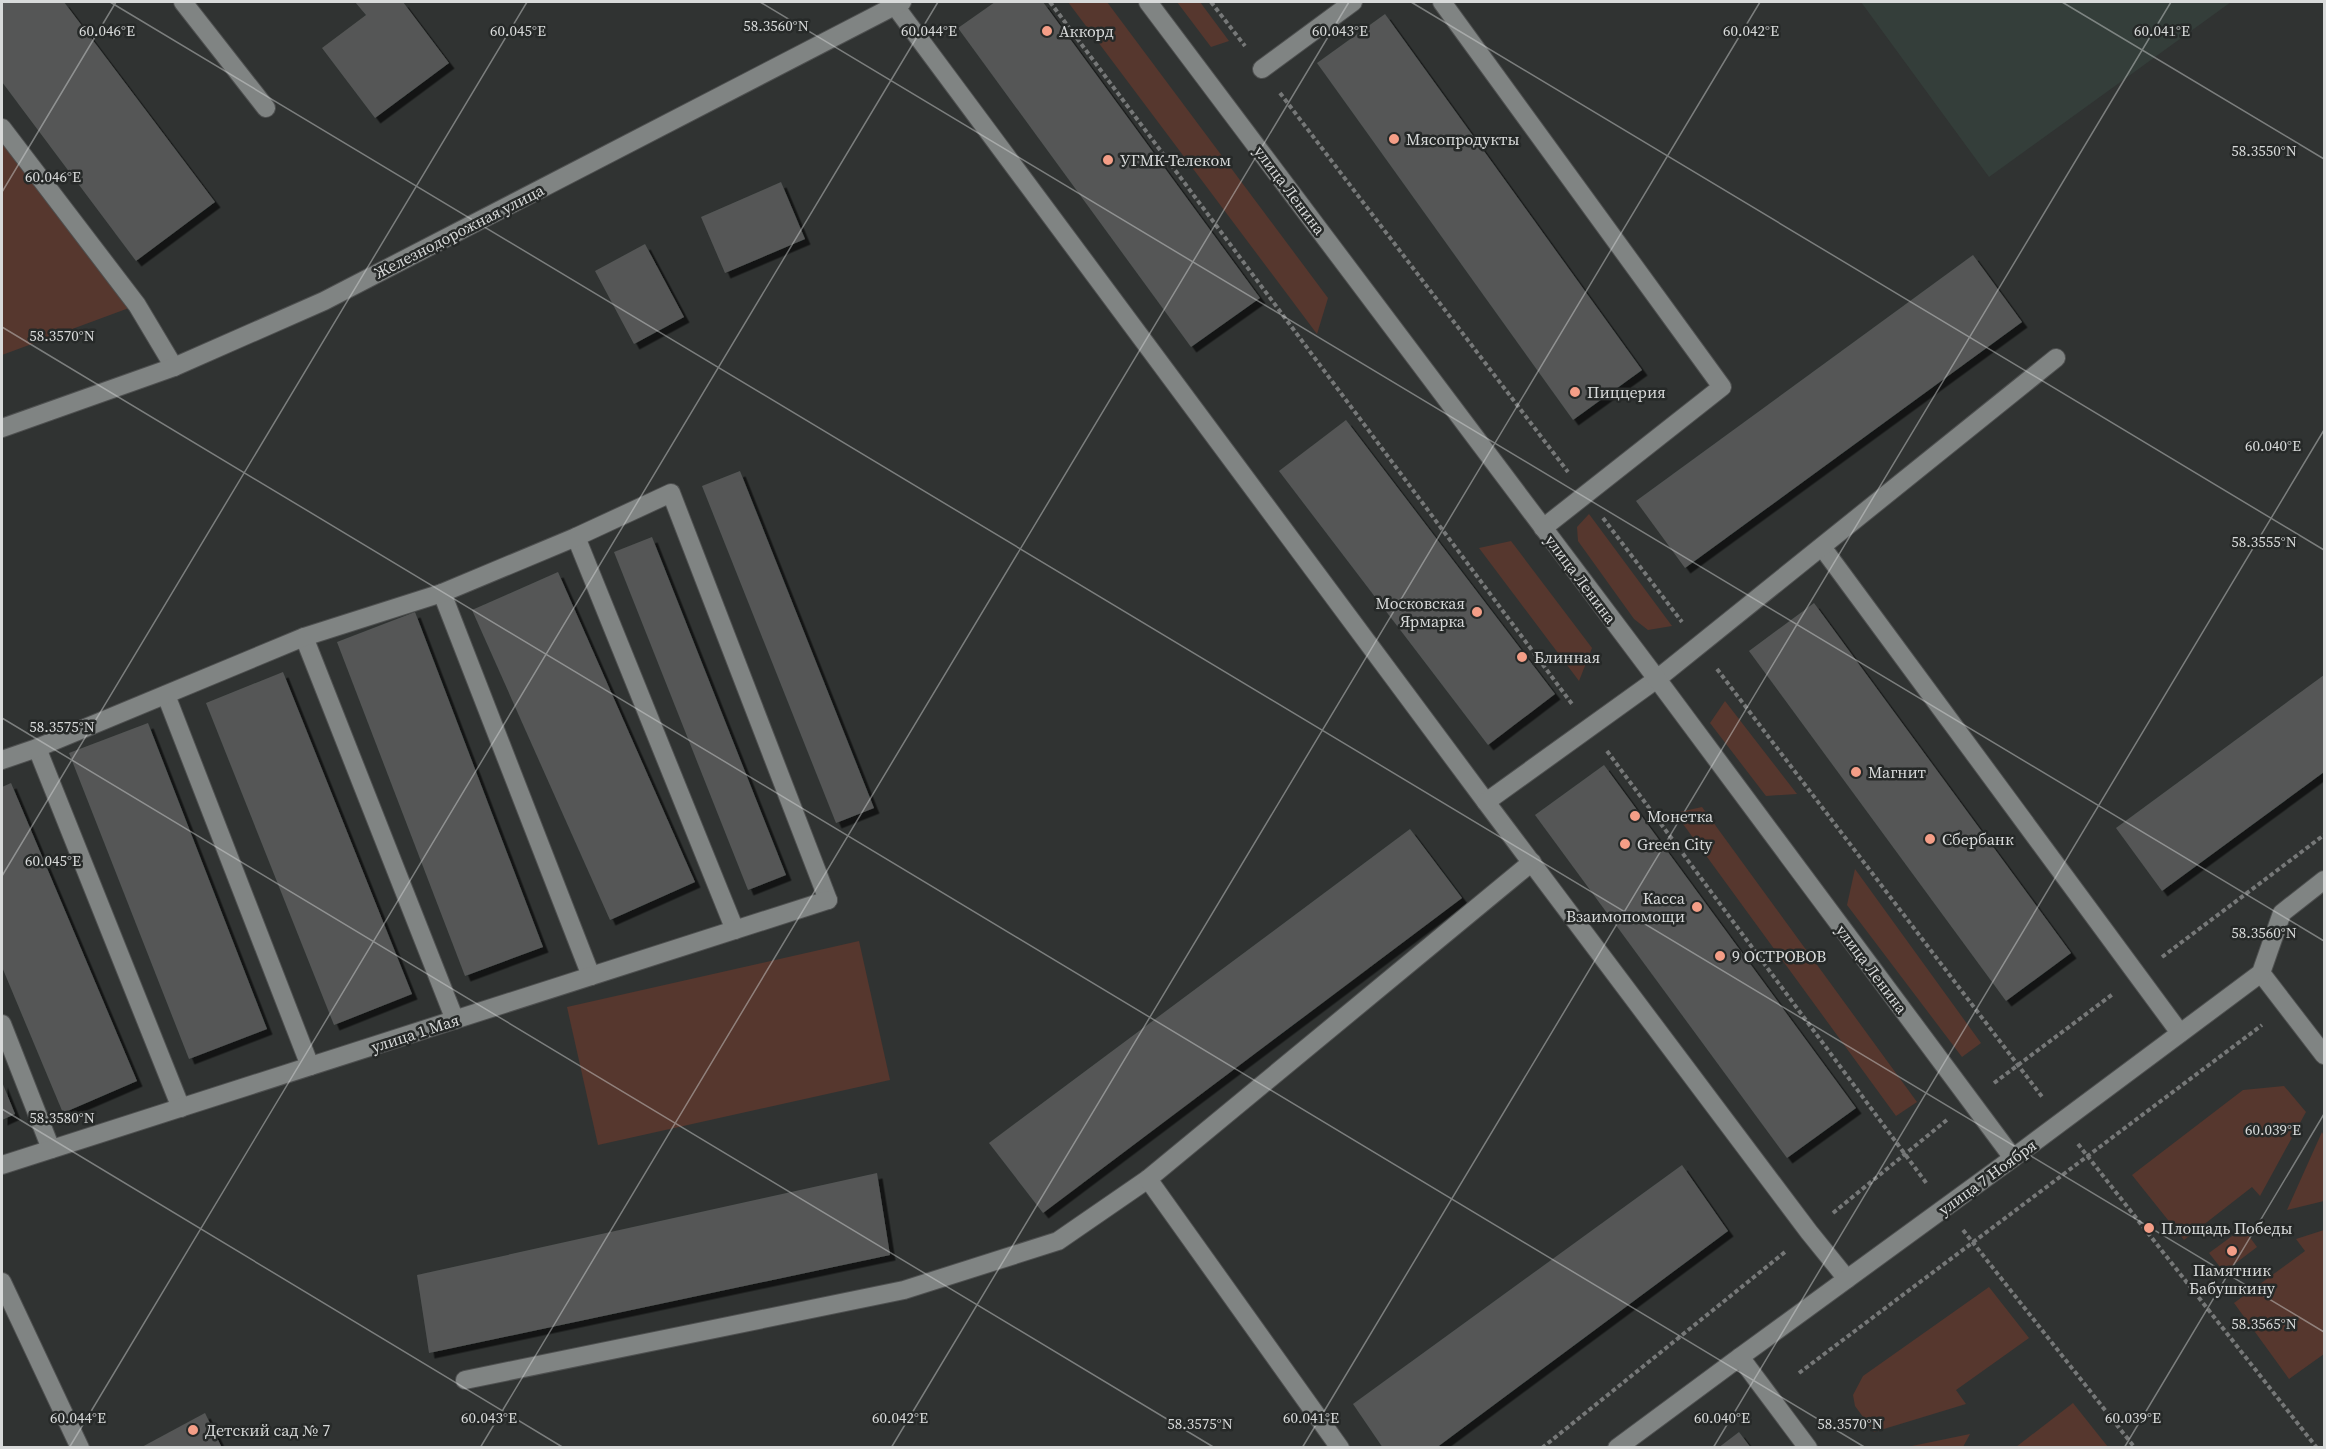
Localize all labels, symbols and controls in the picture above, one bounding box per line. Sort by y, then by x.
text: 58.3560°N [743,15,809,36]
text: 60.046°E [79,20,135,41]
text: 60.045°E [490,20,546,41]
text: 60.044°E [901,20,957,41]
place label: Аккорд [1059,20,1114,42]
text: 60.043°E [1312,20,1368,41]
text: 60.042°E [1723,20,1779,41]
text: 60.041°E [2134,20,2190,41]
marker: Аккорд [1040,24,1054,38]
place label: Мясопродукты [1406,128,1519,150]
marker: Мясопродукты [1387,132,1401,146]
text: 58.3550°N [2231,140,2297,161]
street label: улица Ленина [1249,141,1331,240]
place label: УГМК-Телеком [1120,149,1231,171]
marker: УГМК-Телеком [1101,153,1115,167]
text: 60.046°E [25,166,81,187]
street label: Железнодорожная улица [370,178,548,283]
text: 58.3570°N [29,325,95,346]
place label: Пиццерия [1587,381,1666,403]
marker: Пиццерия [1568,385,1582,399]
text: 60.040°E [2245,435,2301,456]
street label: улица Ленина [1540,530,1622,629]
text: 58.3555°N [2231,531,2297,552]
place label: Московская Ярмарка [1376,592,1466,632]
marker: Московская Ярмарка [1470,605,1484,619]
place label: Блинная [1534,646,1600,668]
marker: Блинная [1515,650,1529,664]
text: 58.3575°N [29,716,95,737]
place label: Магнит [1868,761,1927,783]
marker: Магнит [1849,765,1863,779]
place label: Монетка [1647,805,1714,827]
marker: Монетка [1628,809,1642,823]
place label: Сбербанк [1942,828,2014,850]
marker: Сбербанк [1923,832,1937,846]
place label: Green City [1637,833,1713,855]
marker: Green City [1618,837,1632,851]
text: 60.045°E [25,850,81,871]
place label: Касса Взаимопомощи [1566,887,1686,927]
marker: Касса Взаимопомощи [1690,900,1704,914]
street label: улица Ленина [1831,920,1913,1019]
text: 58.3560°N [2231,922,2297,943]
place label: 9 ОСТРОВОВ [1732,945,1826,967]
marker: 9 ОСТРОВОВ [1713,949,1727,963]
street label: улица 1 Мая [368,1008,462,1058]
text: 58.3580°N [29,1107,95,1128]
text: 60.039°E [2245,1119,2301,1140]
street label: улица 7 Ноября [1933,1134,2041,1220]
place label: Площадь Победы [2161,1217,2292,1239]
marker: Площадь Победы [2142,1221,2156,1235]
marker: Памятник Бабушкину [2225,1244,2239,1258]
place label: Памятник Бабушкину [2189,1259,2276,1299]
text: 58.3565°N [2231,1313,2297,1334]
text: 60.044°E [50,1407,106,1428]
text: 60.043°E [461,1407,517,1428]
text: 60.042°E [872,1407,928,1428]
text: 60.041°E [1283,1407,1339,1428]
text: 60.040°E [1694,1407,1750,1428]
text: 60.039°E [2105,1407,2161,1428]
text: 58.3575°N [1167,1413,1233,1434]
text: 58.3570°N [1817,1413,1883,1434]
place label: Детский сад № 7 [205,1419,330,1441]
marker: Детский сад № 7 [186,1423,200,1437]

